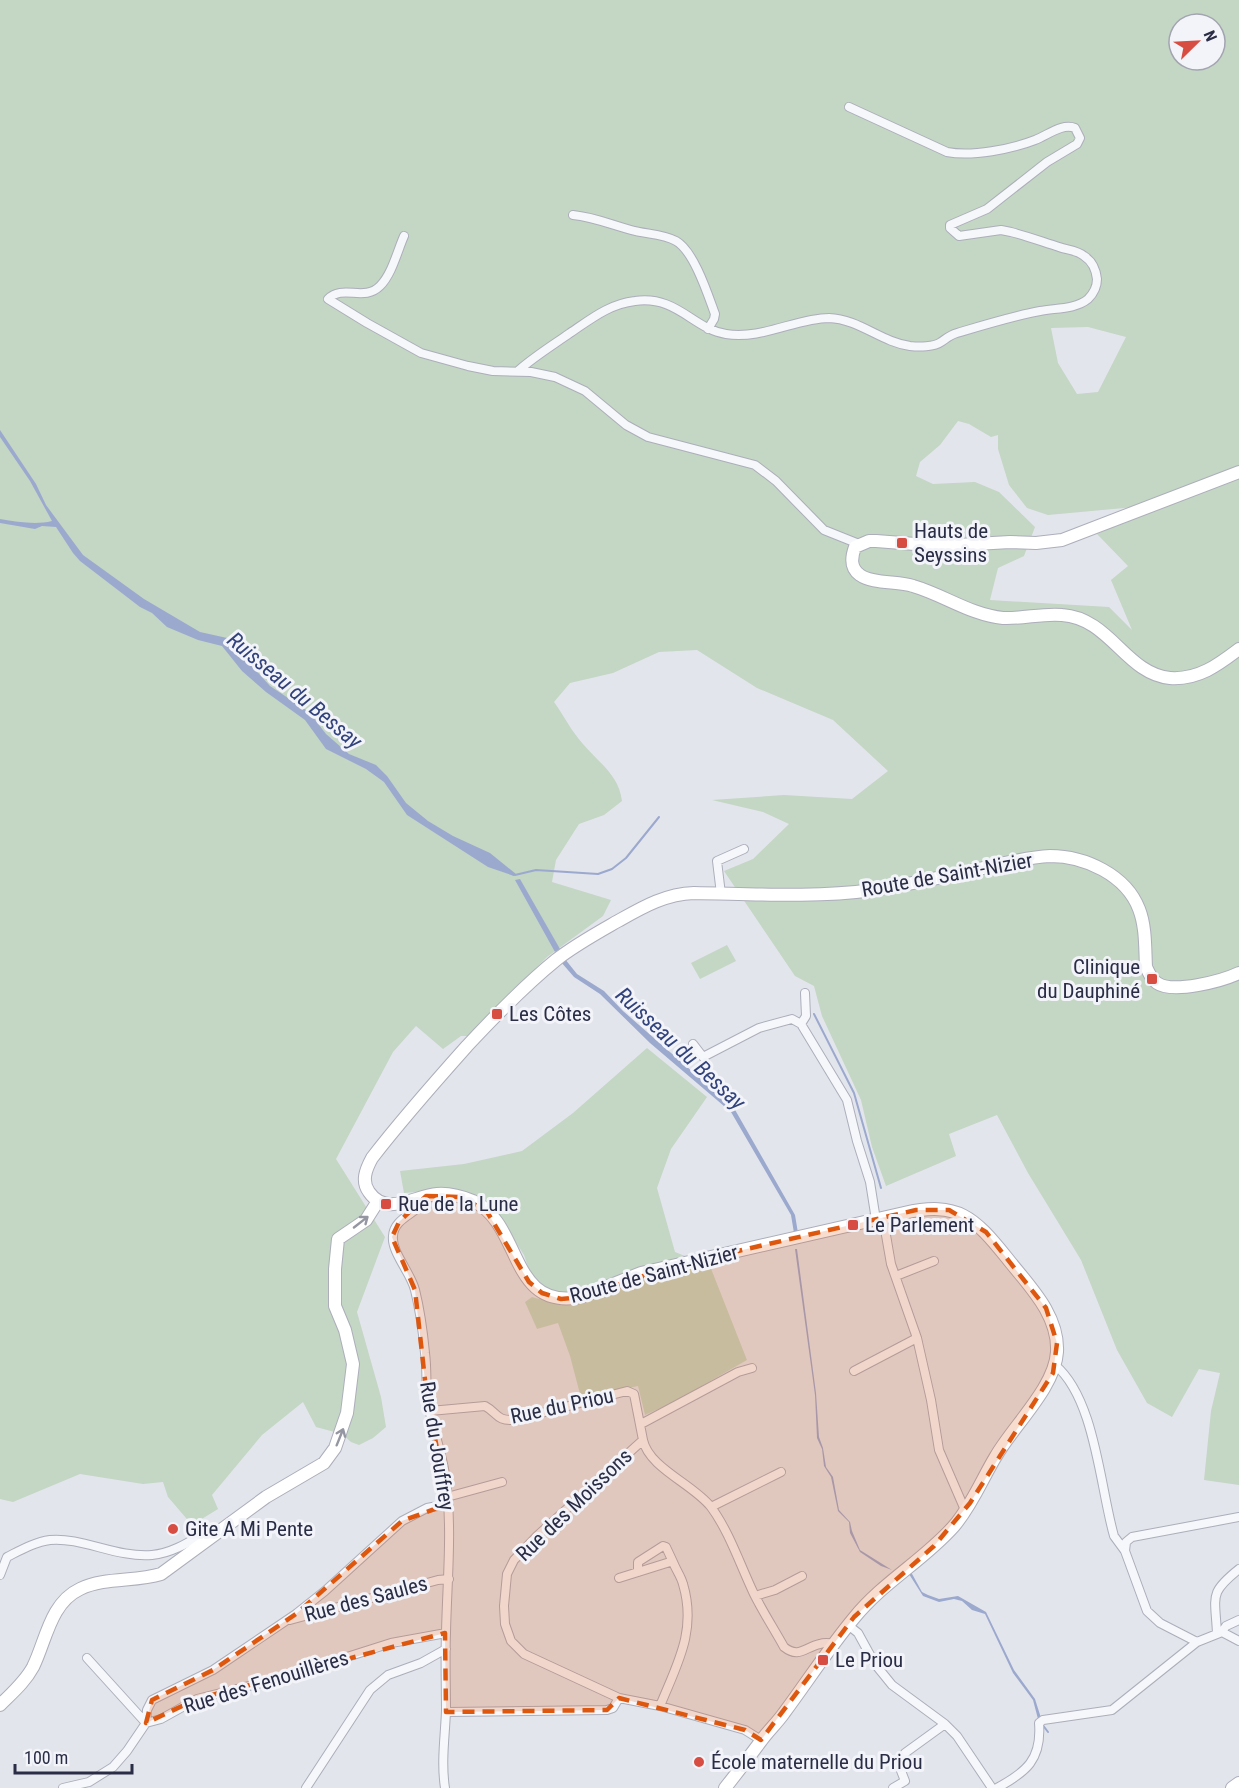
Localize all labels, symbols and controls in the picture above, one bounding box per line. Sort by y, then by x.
north arrow [1167,12,1227,72]
text: N [1200,28,1221,44]
place label: Hauts de Seyssins [914,519,988,567]
marker: Hauts de Seyssins [895,536,909,550]
water label: Ruisseau du Bessay [222,627,368,755]
street label: Route de Saint-Nizier [860,848,1034,902]
place label: Clinique du Dauphiné [1037,955,1140,1003]
marker: Clinique du Dauphiné [1145,972,1159,986]
water label: Ruisseau du Bessay [611,982,751,1115]
place label: Les Côtes [509,1002,591,1026]
marker: Les Côtes [490,1007,504,1021]
place label: Rue de la Lune [398,1192,519,1216]
marker: Rue de la Lune [379,1197,393,1211]
place label: Le Parlement [865,1213,974,1237]
one-way arrow [353,1216,369,1229]
marker: Le Parlement [846,1218,860,1232]
street label: Route de Saint-Nizier [567,1240,741,1308]
street label: Rue du Jouffrey [415,1380,459,1512]
street label: Rue du Priou [508,1383,616,1429]
one-way arrow [335,1429,346,1447]
street label: Rue des Moissons [511,1444,637,1566]
place label: Gite A Mi Pente [185,1517,313,1541]
marker: Gite A Mi Pente [166,1522,180,1536]
street label: Rue des Saules [302,1571,430,1627]
street label: Rue des Fenouillères [181,1646,351,1718]
place label: Le Priou [835,1648,903,1672]
marker: Le Priou [816,1653,830,1667]
scale bar [15,1737,132,1775]
text: 100 m [24,1747,68,1768]
place label: École maternelle du Priou [711,1750,923,1774]
marker: École maternelle du Priou [692,1755,706,1769]

